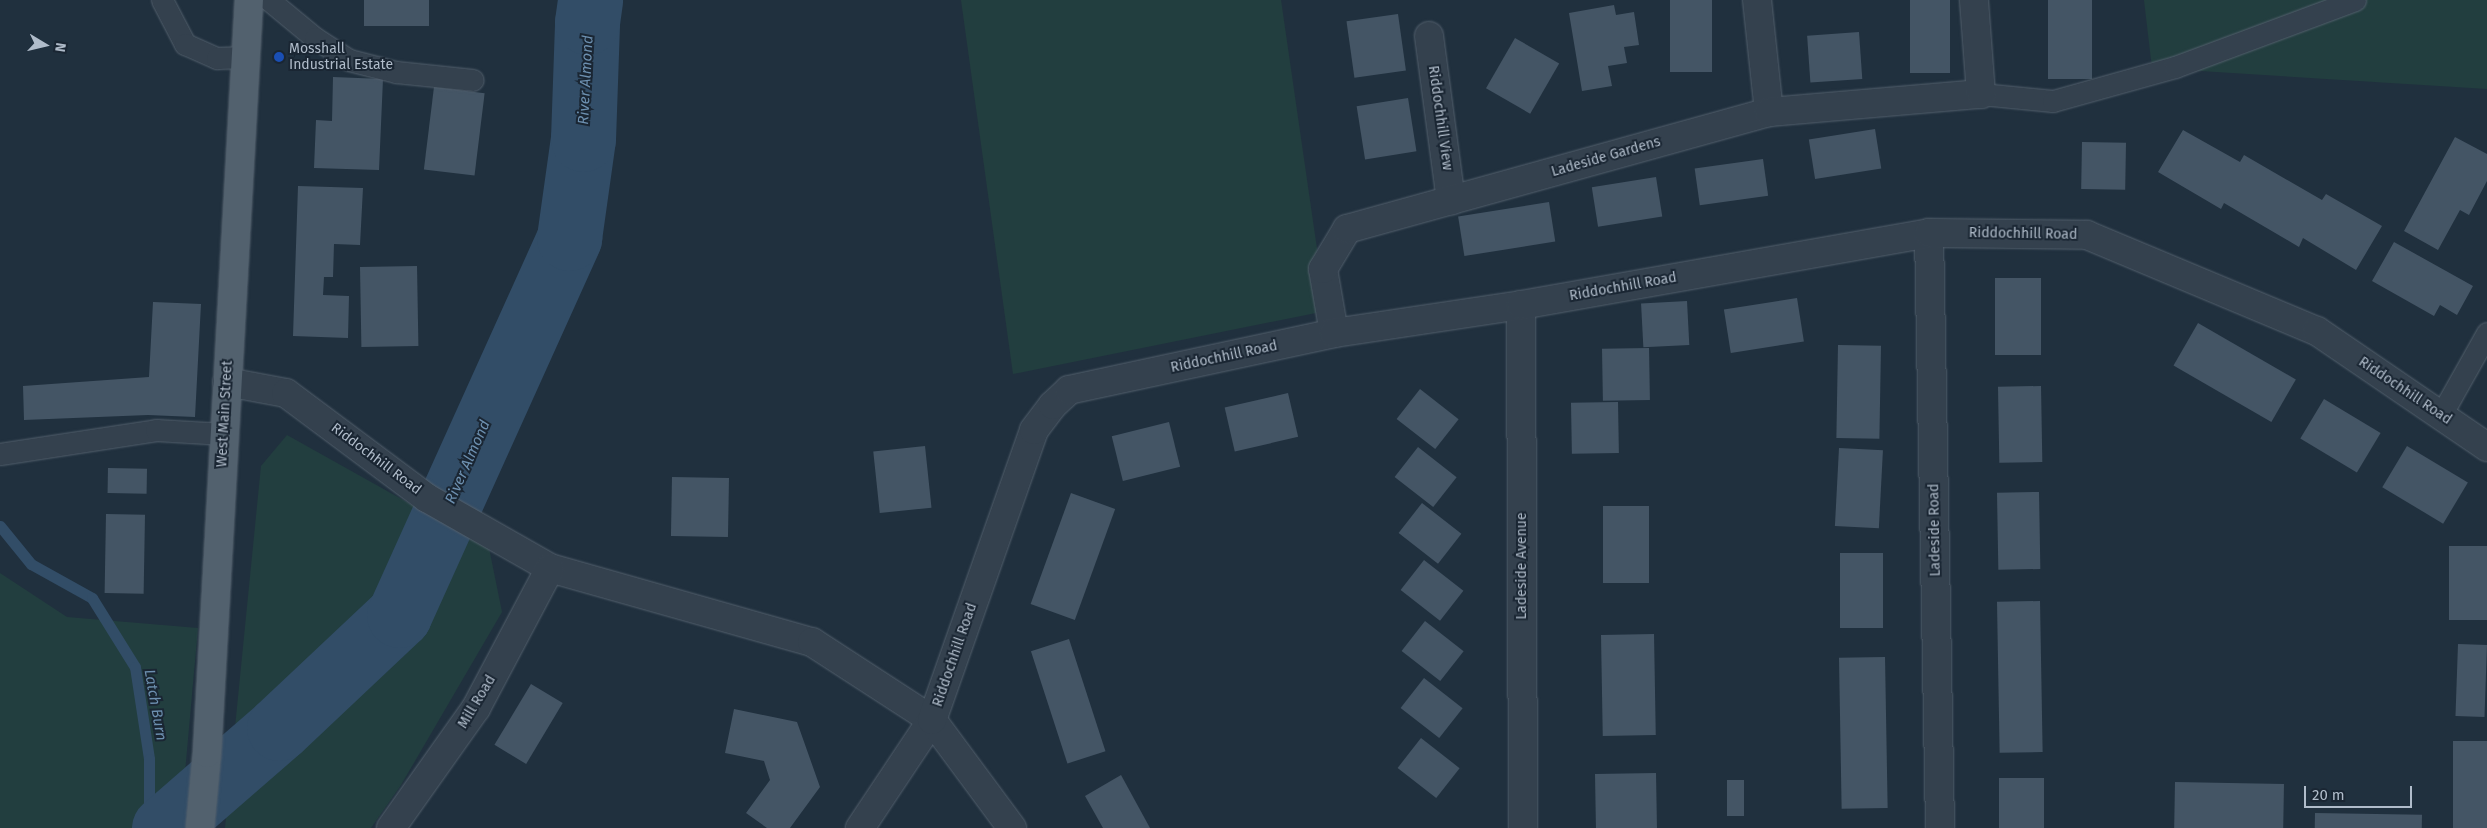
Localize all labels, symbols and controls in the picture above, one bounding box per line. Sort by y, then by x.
north arrow [20,20,70,70]
water label: River Almond [575,35,597,125]
text: N [51,41,69,53]
place label: Mosshall Industrial Estate [289,41,393,74]
marker: Mosshall Industrial Estate [273,51,285,63]
street label: Riddochhill View [1424,64,1456,172]
street label: Ladeside Gardens [1549,133,1663,181]
street label: Riddochhill Road [1969,225,2077,243]
street label: Riddochhill Road [1568,269,1678,305]
street label: Riddochhill Road [1169,337,1279,377]
street label: Riddochhill Road [2355,354,2455,428]
street label: West Main Street [214,360,236,468]
water label: River Almond [442,417,494,507]
street label: Riddochhill Road [328,420,424,498]
street label: Ladeside Road [1926,483,1944,577]
street label: Ladeside Avenue [1514,512,1530,620]
street label: Riddochhill Road [929,601,981,709]
water label: Latch Burn [140,668,170,742]
street label: Mill Road [455,672,499,732]
scale bar [2307,776,2414,808]
text: 20 m [2312,786,2345,804]

